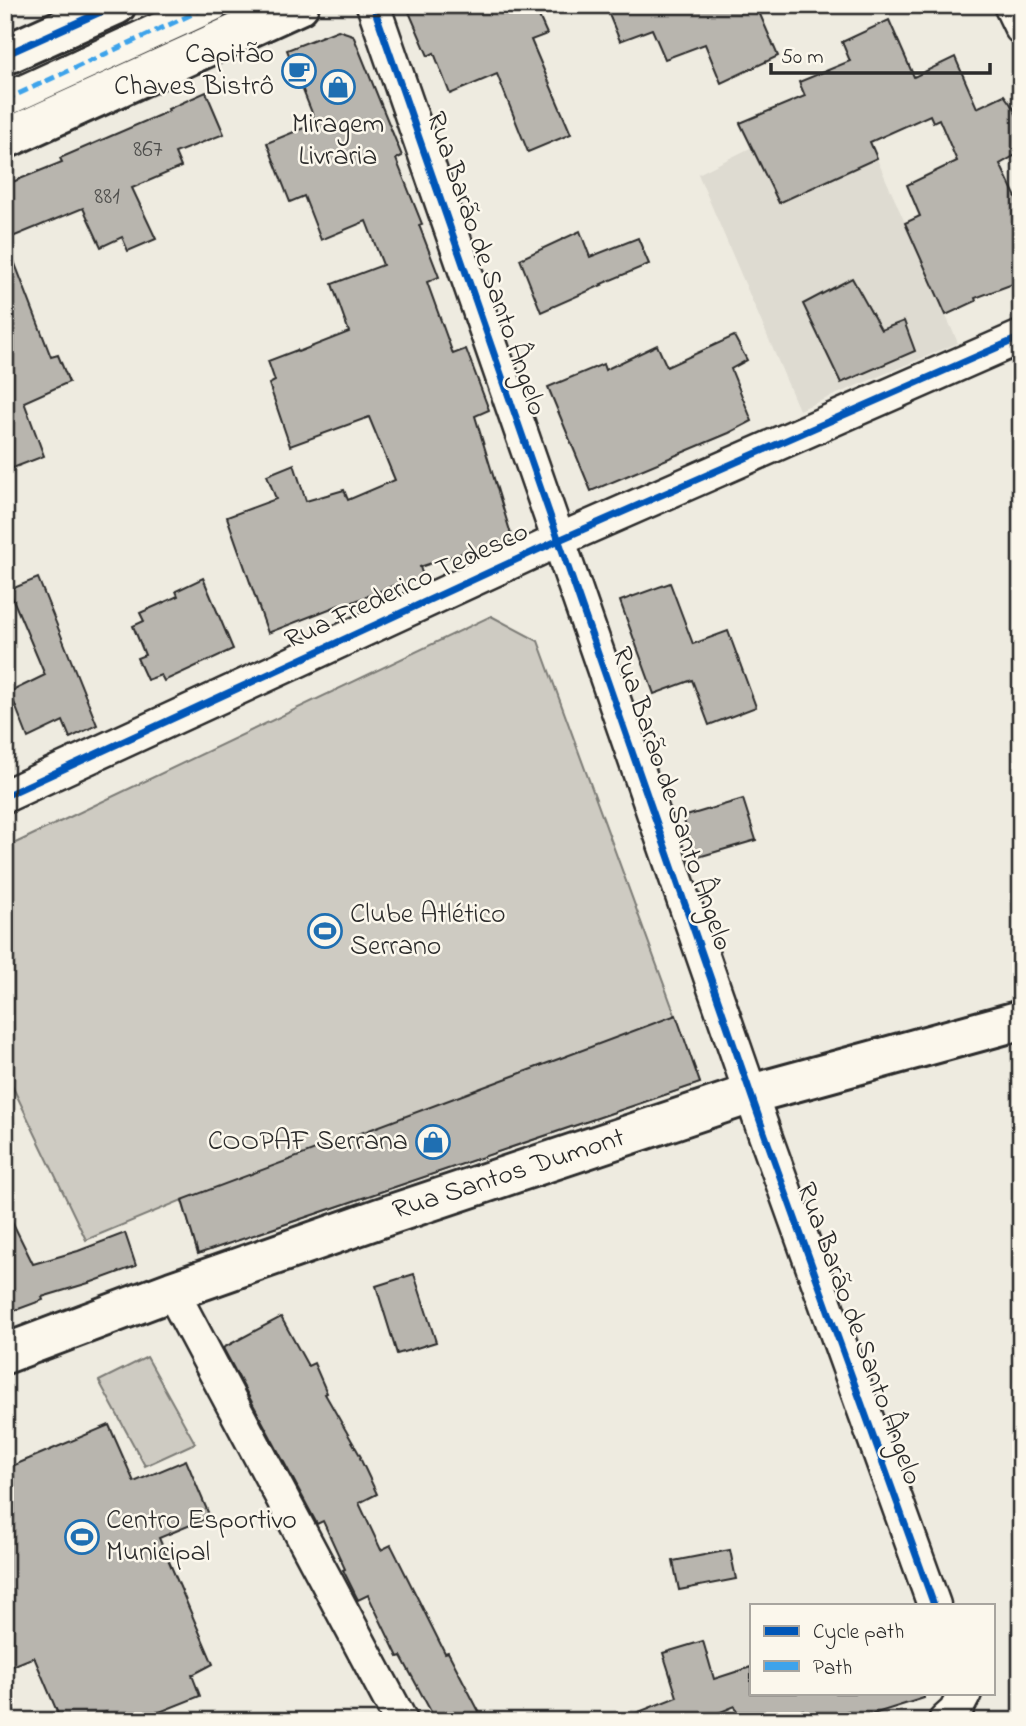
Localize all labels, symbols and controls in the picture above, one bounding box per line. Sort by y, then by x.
scale bar [771,32,989,76]
place label: Capitão Chaves Bistrô [114,35,274,108]
text: 50 m [781,43,824,73]
cafe icon: Capitão Chaves Bistrô [280,52,318,90]
shop icon: Miragem Livraria [319,68,357,106]
place label: Miragem Livraria [292,105,384,178]
street label: Rua Barão de Santo Ângelo [414,106,557,422]
house number: 867 [133,133,163,168]
house number: 881 [94,180,120,215]
street label: Rua Frederico Tedesco [278,512,536,662]
street label: Rua Barão de Santo Ângelo [600,641,743,957]
place label: Clube Atlético Serrano [350,895,506,968]
sports icon: Clube Atlético Serrano [306,912,344,950]
street label: Rua Santos Dumont [388,1118,630,1232]
place label: COOPAF Serrana [208,1122,408,1163]
shop icon: COOPAF Serrana [414,1123,452,1161]
street label: Rua Barão de Santo Ângelo [784,1177,933,1491]
place label: Centro Esportivo Municipal [106,1501,297,1574]
sports icon: Centro Esportivo Municipal [63,1518,101,1556]
legend [750,1604,995,1694]
text: Cycle path [813,1618,904,1650]
text: Path [813,1654,852,1684]

